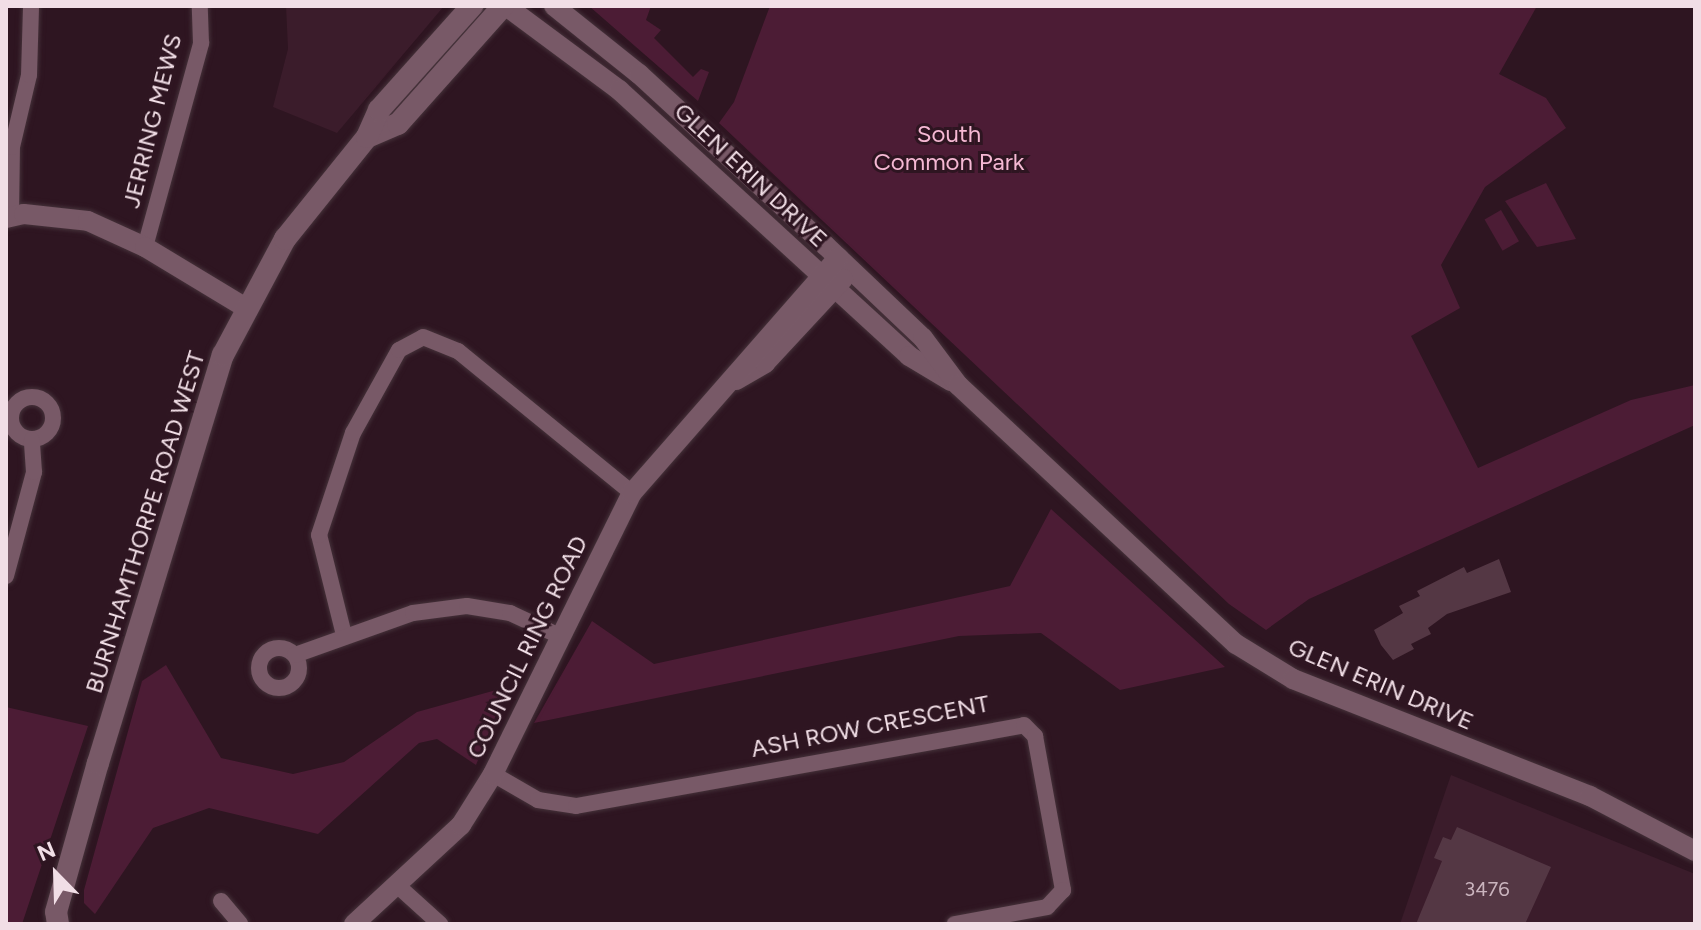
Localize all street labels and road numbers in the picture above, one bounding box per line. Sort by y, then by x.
street label: JERRING MEWS [116,31,188,211]
street label: GLEN ERIN DRIVE [669,97,833,253]
street label: BURNHAMTHORPE ROAD WEST [79,347,211,697]
street label: COUNCIL RING ROAD [460,531,594,763]
street label: GLEN ERIN DRIVE [1284,632,1478,736]
street label: ASH ROW CRESCENT [749,689,991,763]

